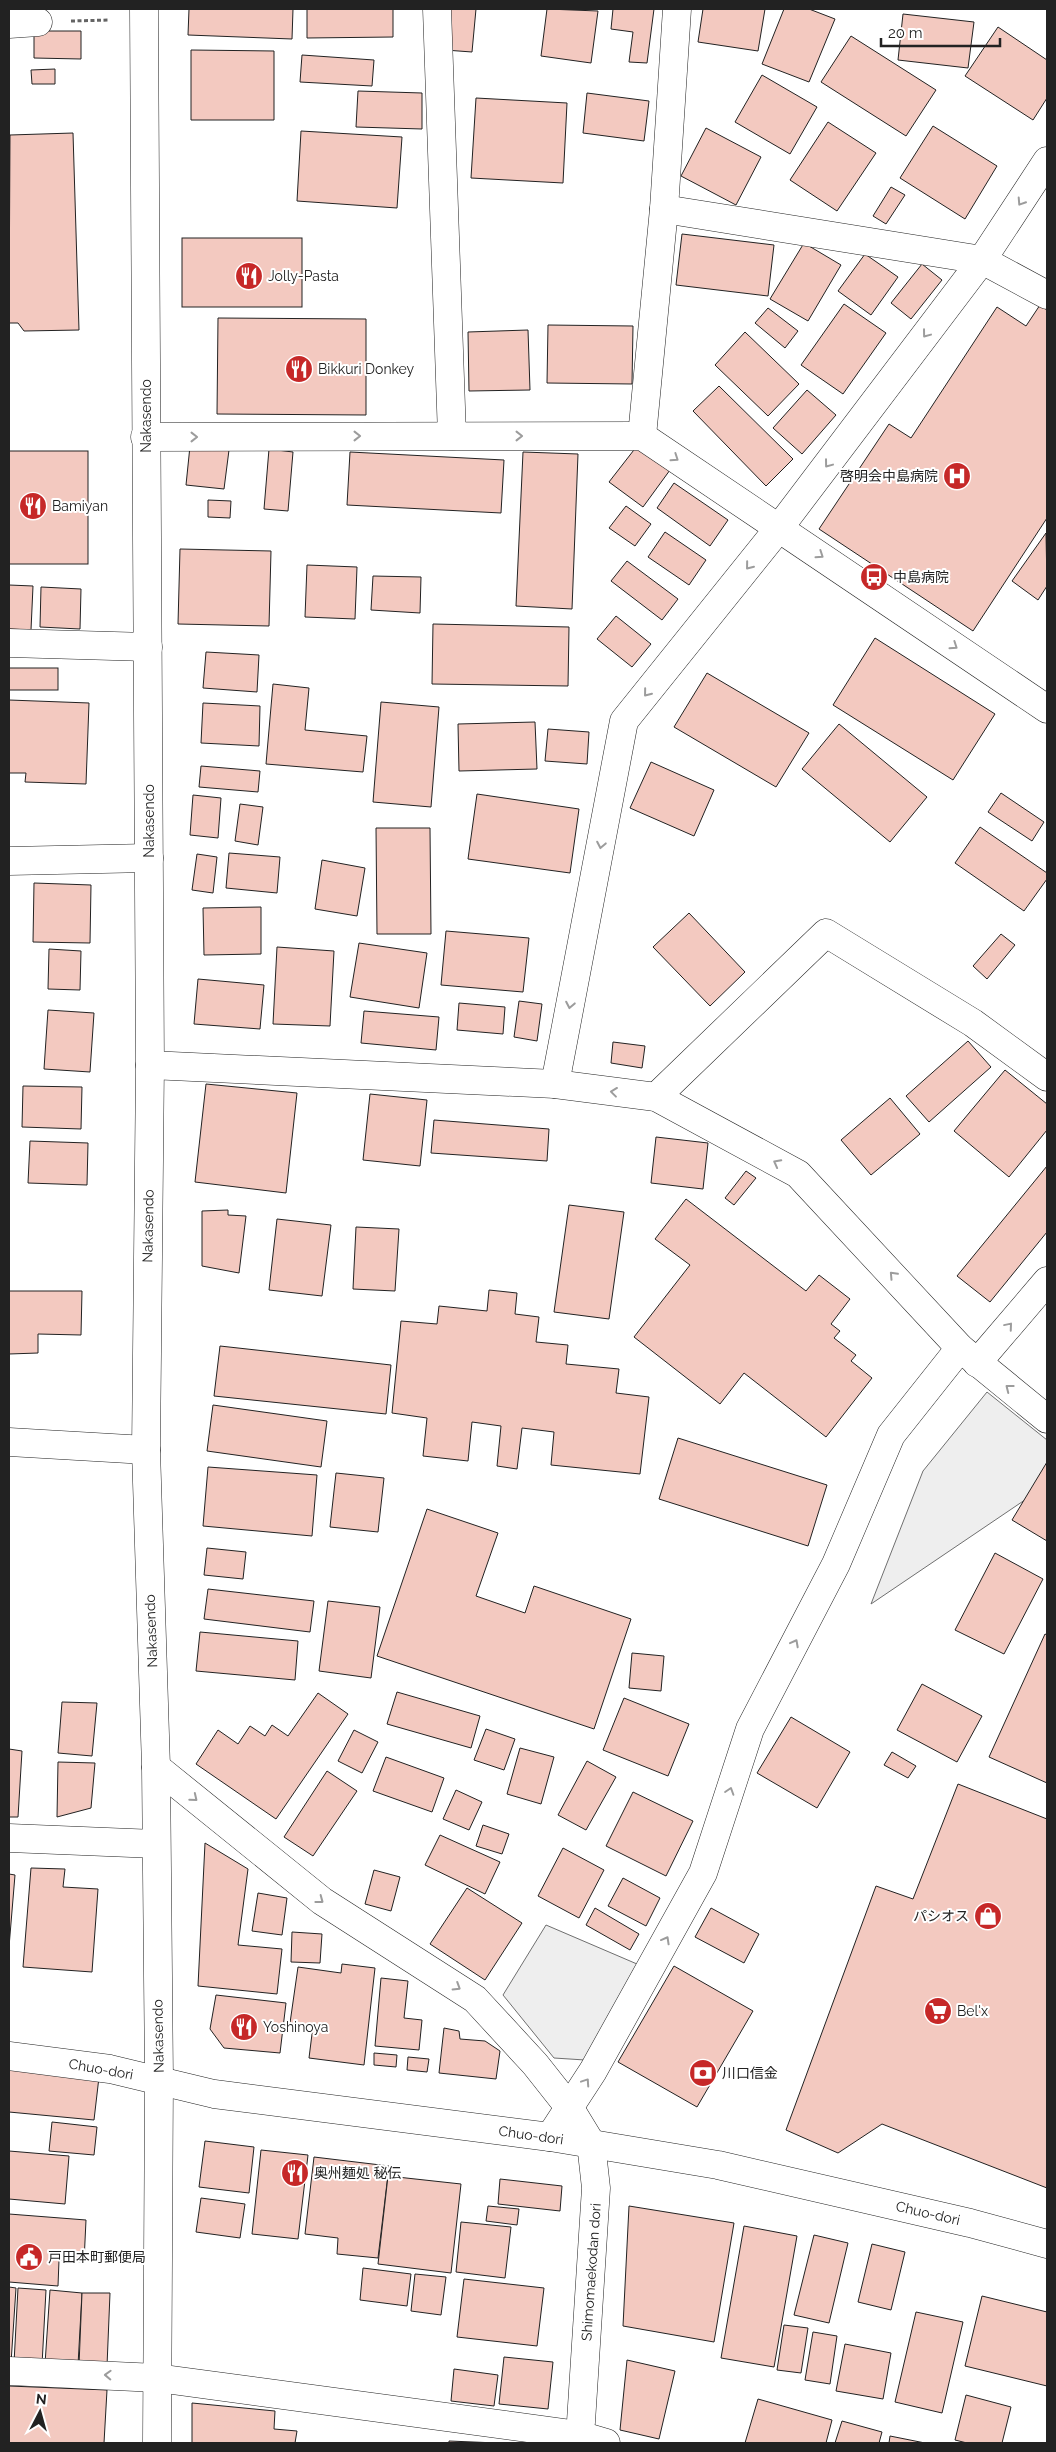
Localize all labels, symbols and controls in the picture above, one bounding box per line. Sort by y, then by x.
scale bar [881,15,1000,47]
text: 20 m [888,24,923,42]
one-way arrow [1017,197,1027,206]
restaurant icon: Jolly-Pasta [234,261,264,291]
place label: Jolly-Pasta [268,268,339,284]
one-way arrow [923,328,932,338]
restaurant icon: Bikkuri Donkey [284,354,314,384]
place label: Bikkuri Donkey [318,361,415,377]
street label: Nakasendo [138,379,154,453]
one-way arrow [353,431,361,441]
one-way arrow [516,431,523,441]
one-way arrow [190,432,198,442]
one-way arrow [669,452,679,461]
one-way arrow [825,458,834,468]
hospital icon: 啓明会中島病院 [942,461,972,491]
place label: 啓明会中島病院 [840,468,938,484]
restaurant icon: Bamiyan [18,491,48,521]
place label: Bamiyan [52,498,108,514]
one-way arrow [814,549,823,558]
one-way arrow [746,560,754,569]
bus stop icon: 中島病院 [859,562,889,592]
place label: 中島病院 [893,569,949,585]
one-way arrow [949,640,958,649]
one-way arrow [645,687,653,696]
street label: Nakasendo [141,784,157,858]
one-way arrow [596,841,606,850]
one-way arrow [566,1000,576,1009]
one-way arrow [610,1087,618,1098]
one-way arrow [774,1159,783,1169]
street label: Nakasendo [139,1189,157,1263]
one-way arrow [890,1272,899,1281]
one-way arrow [1003,1323,1012,1332]
one-way arrow [1006,1386,1015,1394]
street label: Nakasendo [142,1594,160,1668]
one-way arrow [789,1640,799,1649]
one-way arrow [724,1788,734,1796]
one-way arrow [188,1792,197,1801]
one-way arrow [314,1894,323,1902]
shop icon: パシオス [973,1901,1003,1931]
place label: パシオス [913,1908,969,1924]
one-way arrow [659,1936,669,1945]
one-way arrow [452,1981,461,1991]
supermarket icon: Bel'x [923,1996,953,2026]
street label: Nakasendo [149,1999,167,2073]
place label: Bel'x [957,2003,988,2019]
restaurant icon: Yoshinoya [229,2012,259,2042]
place label: Yoshinoya [263,2019,328,2035]
street label: Chuo-dori [67,2055,135,2083]
bank icon: 川口信金 [688,2058,718,2088]
place label: 川口信金 [722,2065,778,2081]
one-way arrow [580,2078,589,2087]
street label: Chuo-dori [498,2123,564,2147]
restaurant icon: 奥州麺処 秘伝 [280,2158,310,2188]
place label: 奥州麺処 秘伝 [314,2165,402,2181]
street label: Chuo-dori [894,2198,962,2228]
street label: Shimomaekodan dori [578,2203,604,2341]
public building icon: 戸田本町郵便局 [14,2242,44,2272]
place label: 戸田本町郵便局 [48,2249,146,2265]
one-way arrow [104,2370,112,2381]
north arrow [15,2387,65,2437]
text: N [35,2391,48,2408]

